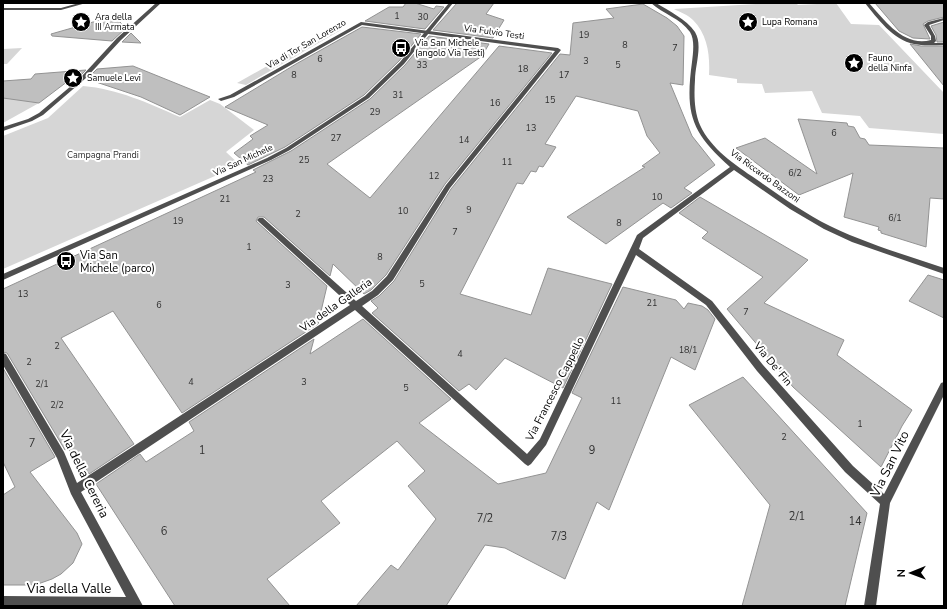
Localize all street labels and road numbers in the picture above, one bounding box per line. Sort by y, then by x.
street label: Via di Tor San Lorenzo [263,16,348,72]
street label: Via Fulvio Testi [462,22,525,42]
street label: Via San Michele [210,141,275,179]
street label: Via Riccardo Bazzoni [727,146,802,205]
street label: Via della Galleria [296,274,375,336]
street label: Via Francesco Cappello [522,334,588,445]
street label: Via De' Fin [750,338,796,389]
street label: Via della Cereria [54,426,113,521]
street label: Via San Vito [866,428,914,501]
street label: Via della Valle [26,580,111,598]

